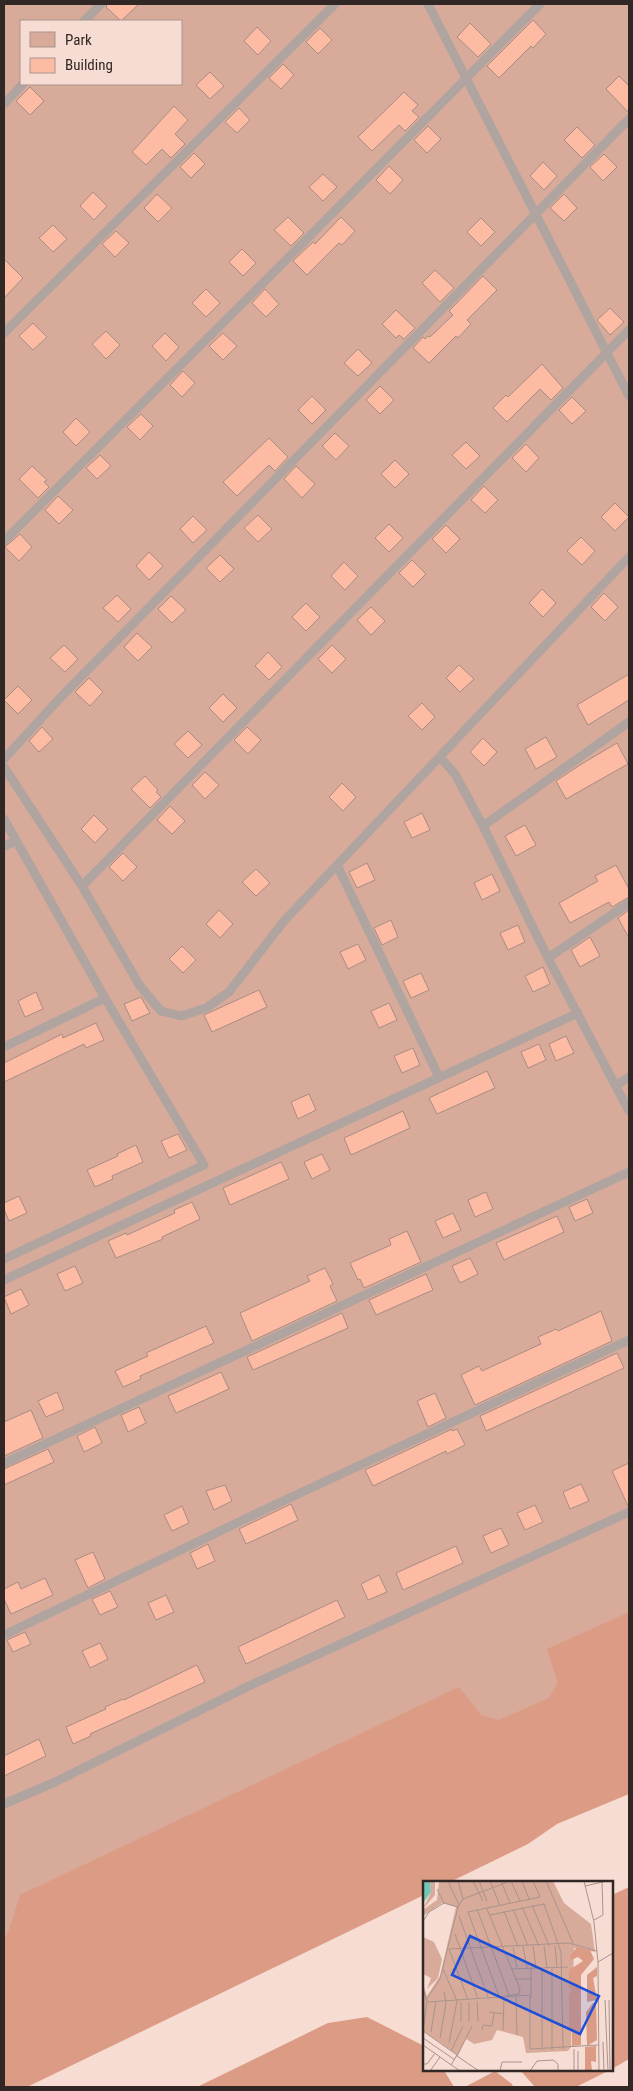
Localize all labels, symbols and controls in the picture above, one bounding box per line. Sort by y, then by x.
legend [20,20,182,85]
text: Park [65,31,92,49]
text: Building [65,56,113,74]
inset map [423,1881,613,2071]

